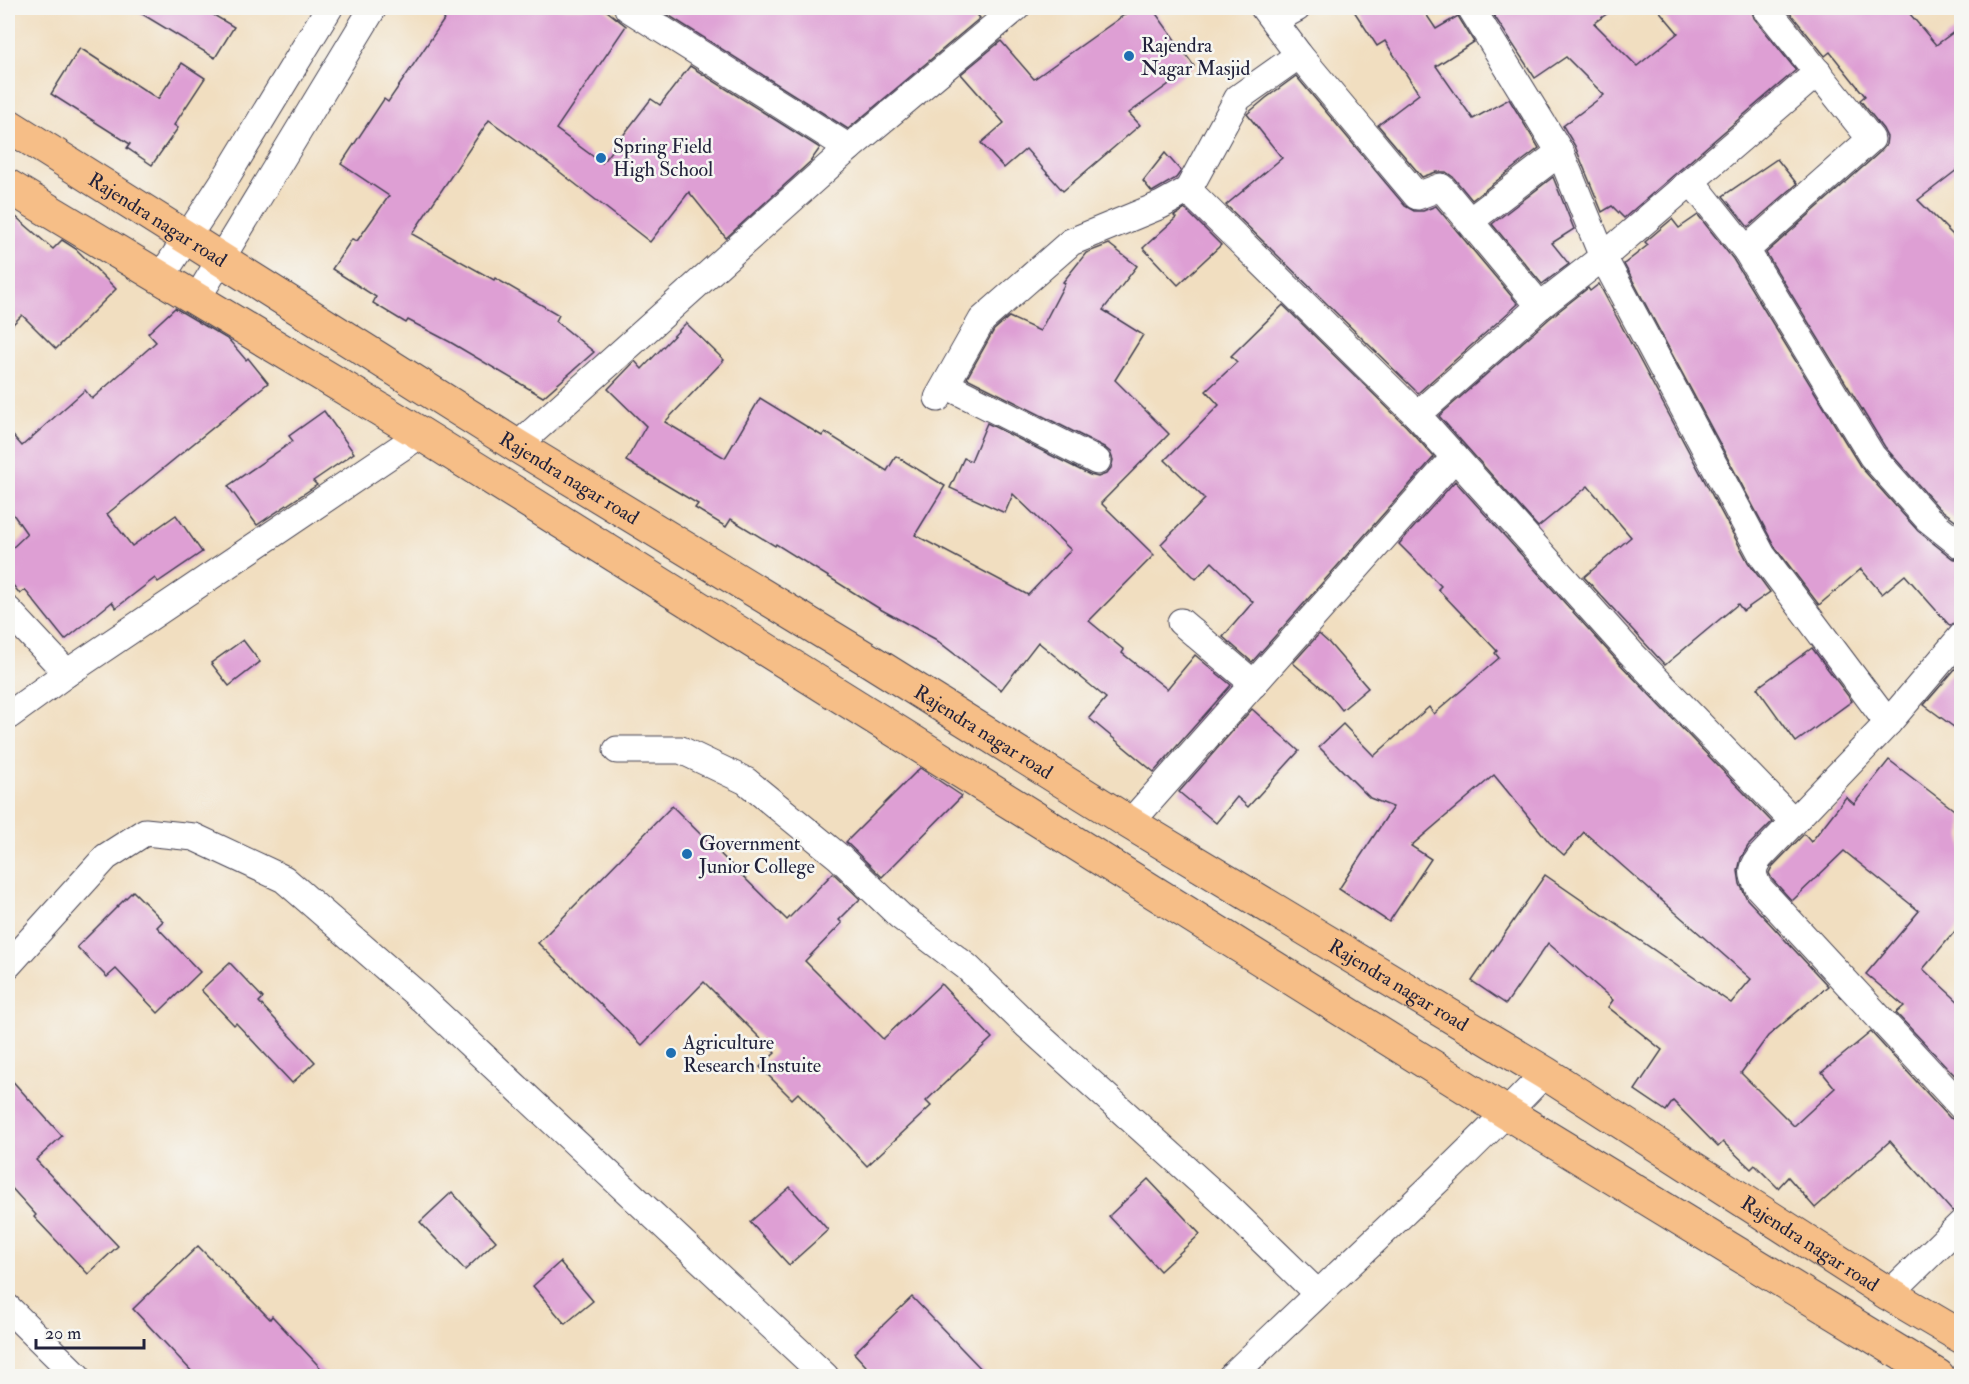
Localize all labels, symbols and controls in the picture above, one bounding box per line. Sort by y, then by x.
place label: Rajendra Nagar Masjid [1141,33,1251,81]
marker: Rajendra Nagar Masjid [1122,49,1136,63]
place label: Spring Field High School [613,134,713,182]
marker: Spring Field High School [594,151,608,165]
street label: Rajendra nagar road [84,167,231,273]
street label: Rajendra nagar road [495,426,644,530]
street label: Rajendra nagar road [909,679,1058,785]
place label: Government Junior College [698,831,815,879]
marker: Government Junior College [680,847,694,861]
street label: Rajendra nagar road [1324,934,1473,1037]
place label: Agriculture Research Instuite [682,1030,821,1078]
marker: Agriculture Research Instuite [664,1046,678,1060]
street label: Rajendra nagar road [1736,1190,1884,1297]
scale bar [36,1312,144,1350]
text: 20 m [45,1322,81,1345]

